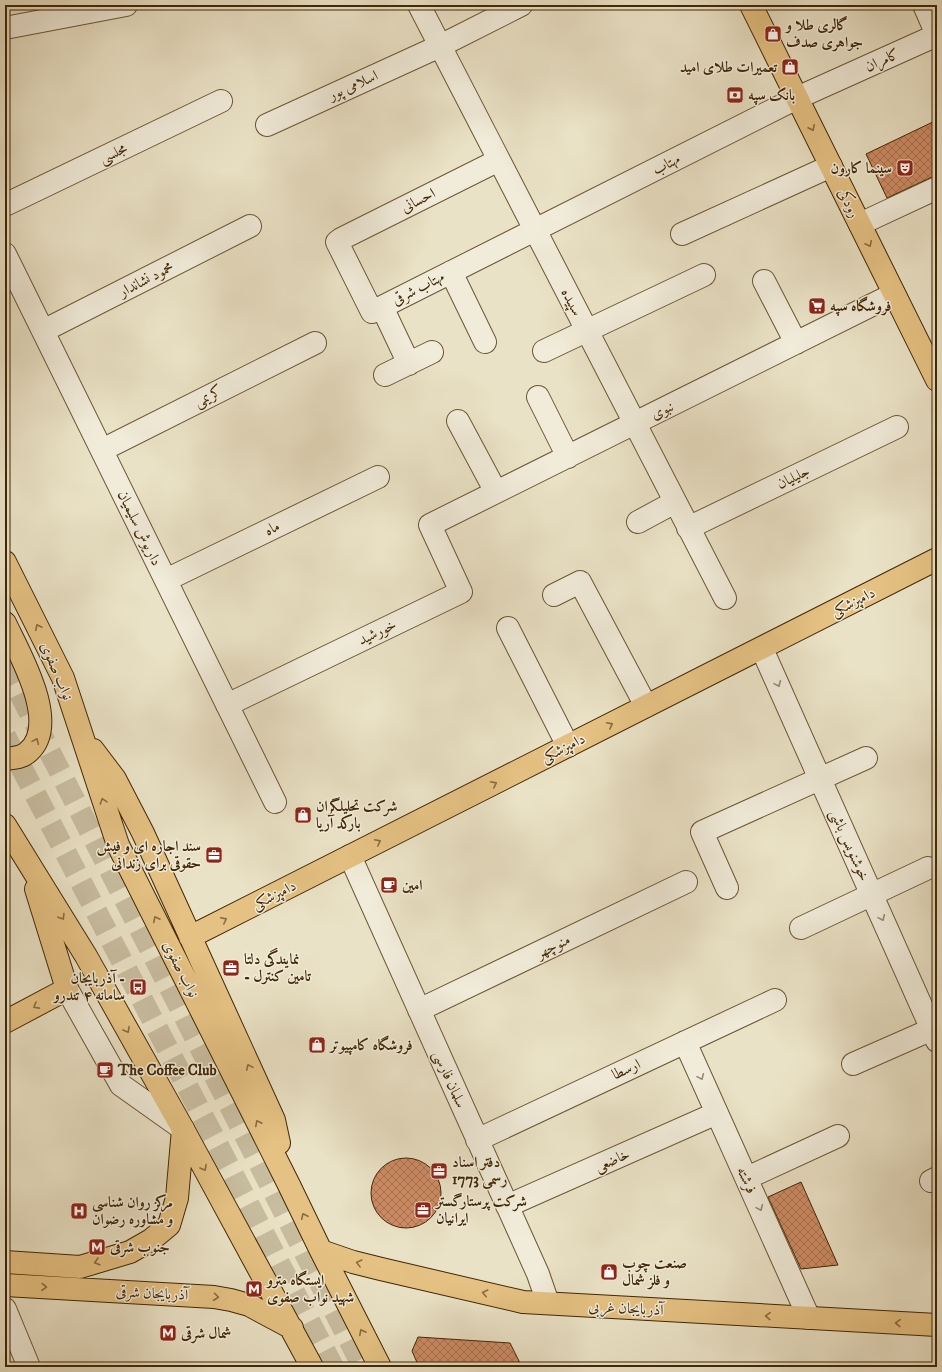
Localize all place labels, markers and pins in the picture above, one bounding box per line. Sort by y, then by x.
place label: گالری طلا و جواهری صدف [784,15,863,52]
shop icon: گالری طلا و جواهری صدف [763,24,783,44]
shop icon: تعمیرات طلای امید [780,57,800,77]
place label: تعمیرات طلای امید [680,58,778,77]
bank icon: بانک سپه [725,85,745,105]
place label: بانک سپه [748,86,795,105]
theatre icon: سینما کارون [895,158,915,178]
place label: سینما کارون [830,159,892,178]
supermarket icon: فروشگاه سپه [807,296,827,316]
place label: فروشگاه سپه [830,296,891,316]
place label: شرکت تحلیلگران بارکد آریا [316,797,397,833]
shop icon: شرکت تحلیلگران بارکد آریا [293,805,313,825]
place label: سند اجاره ای و فیش حقوقی برای زندانی [97,837,201,873]
office icon: سند اجاره ای و فیش حقوقی برای زندانی [204,845,224,865]
cafe icon: امین [379,875,399,895]
place label: امین [402,876,423,895]
place label: نمایندگی دلتا - تامین کنترل [244,947,312,986]
office icon: نمایندگی دلتا - تامین کنترل [221,958,241,978]
place label: آذربایجان - سامانه ۴ تندرو [52,969,125,1005]
bus stop icon: آذربایجان - سامانه ۴ تندرو [128,977,148,997]
shop icon: فروشگاه کامپیوتر [307,1035,327,1055]
place label: فروشگاه کامپیوتر [328,1035,413,1055]
cafe icon: The Coffee Club [95,1060,115,1080]
place label: The Coffee Club [117,1061,217,1080]
place label: دفتر اسناد رسمی 1773 [452,1153,507,1189]
office icon: دفتر اسناد رسمی 1773 [429,1161,449,1181]
place label: شرکت پرستارگستر ایرانیان [434,1192,527,1228]
place label: مرکز روان شناسی و مشاوره رضوان [92,1193,173,1229]
office icon: شرکت پرستارگستر ایرانیان [413,1200,433,1220]
hospital icon: مرکز روان شناسی و مشاوره رضوان [69,1201,89,1221]
metro station icon: جنوب شرقی [87,1237,107,1257]
place label: جنوب شرقی [109,1238,170,1258]
place label: صنعت چوب و فلز شمال [622,1254,687,1290]
shop icon: صنعت چوب و فلز شمال [599,1262,619,1282]
place label: ایستگاه مترو شهید نواب صفوی [265,1270,354,1307]
metro station icon: ایستگاه مترو شهید نواب صفوی [244,1279,264,1299]
metro station icon: شمال شرقی [158,1323,178,1343]
place label: شمال شرقی [180,1324,231,1344]

